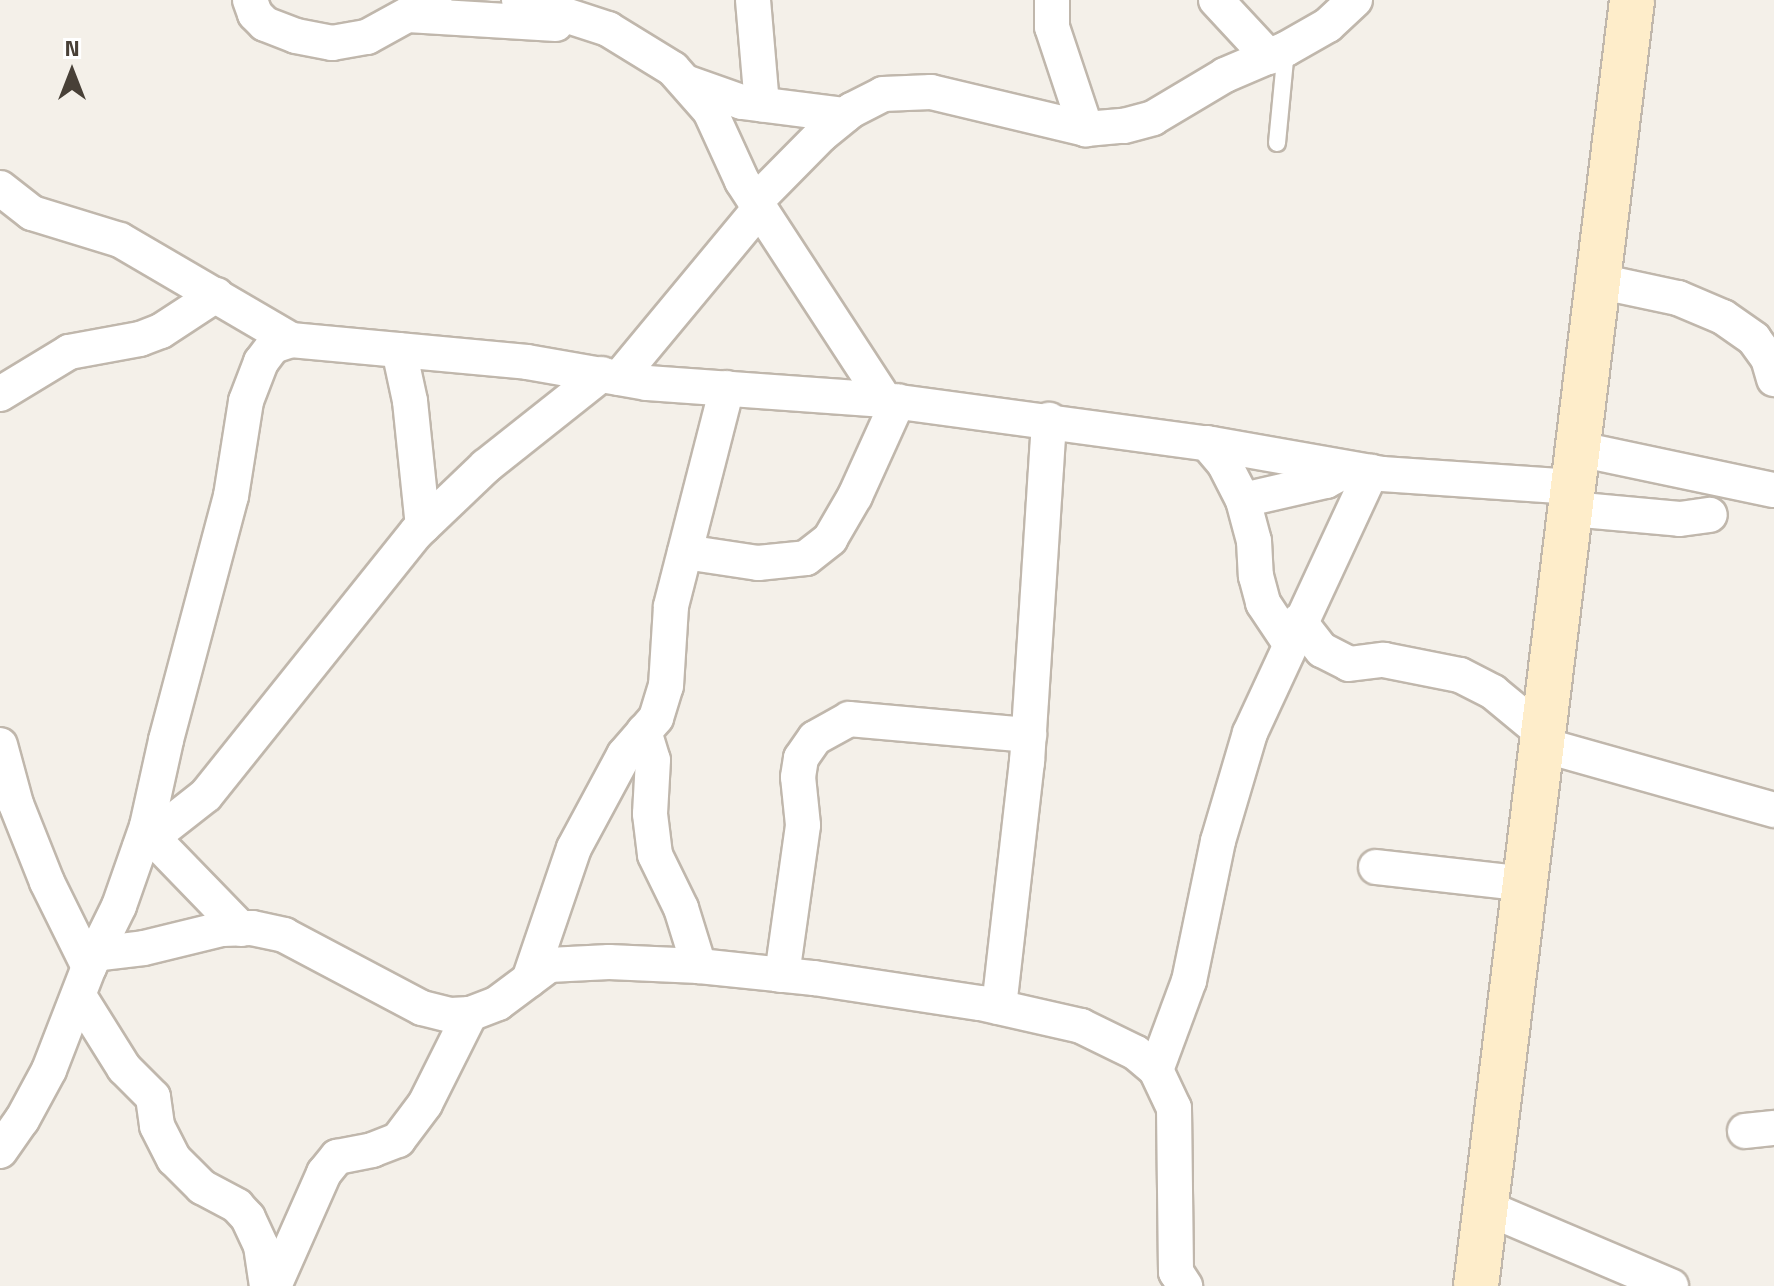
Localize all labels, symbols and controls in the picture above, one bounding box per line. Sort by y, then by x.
text: N [64,31,80,65]
north arrow [32,32,112,112]

